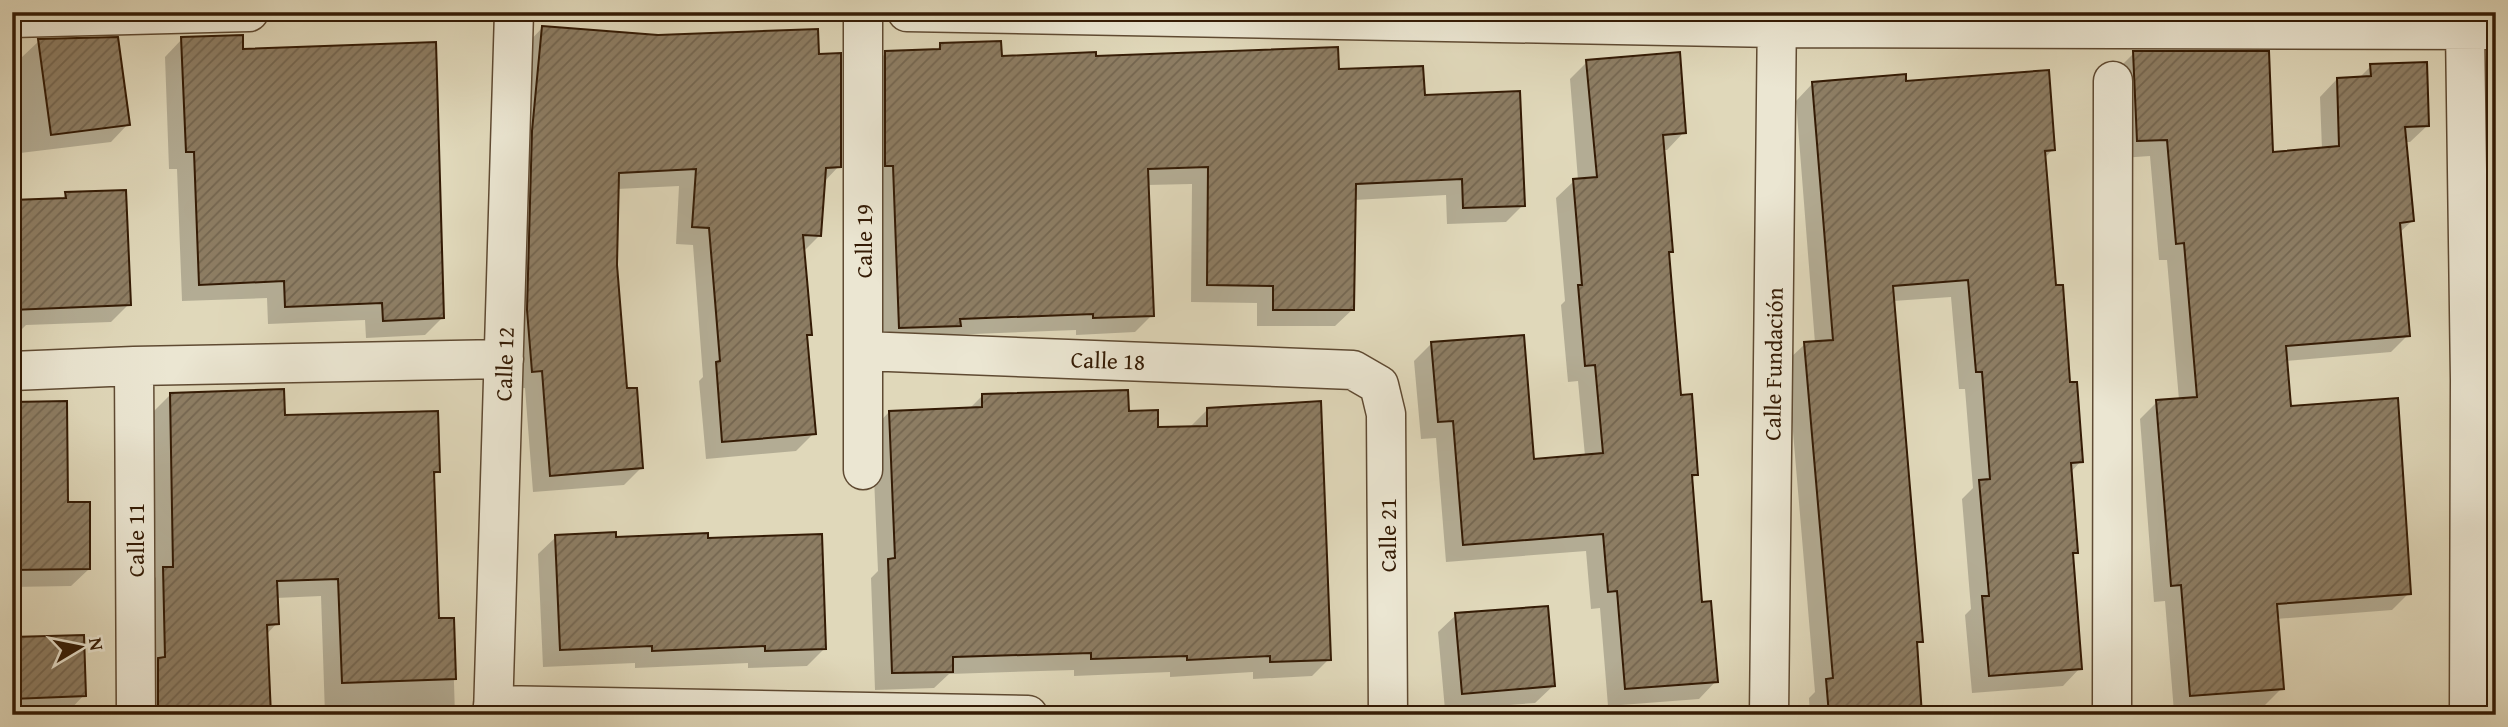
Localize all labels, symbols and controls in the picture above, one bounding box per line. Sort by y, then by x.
street label: Calle 19 [847,204,880,278]
street label: Calle Fundación [1755,287,1791,441]
street label: Calle 12 [486,326,522,402]
street label: Calle 18 [1070,342,1146,378]
street label: Calle 21 [1371,498,1404,572]
street label: Calle 11 [119,503,152,577]
north arrow [46,612,116,682]
text: N [82,635,112,653]

